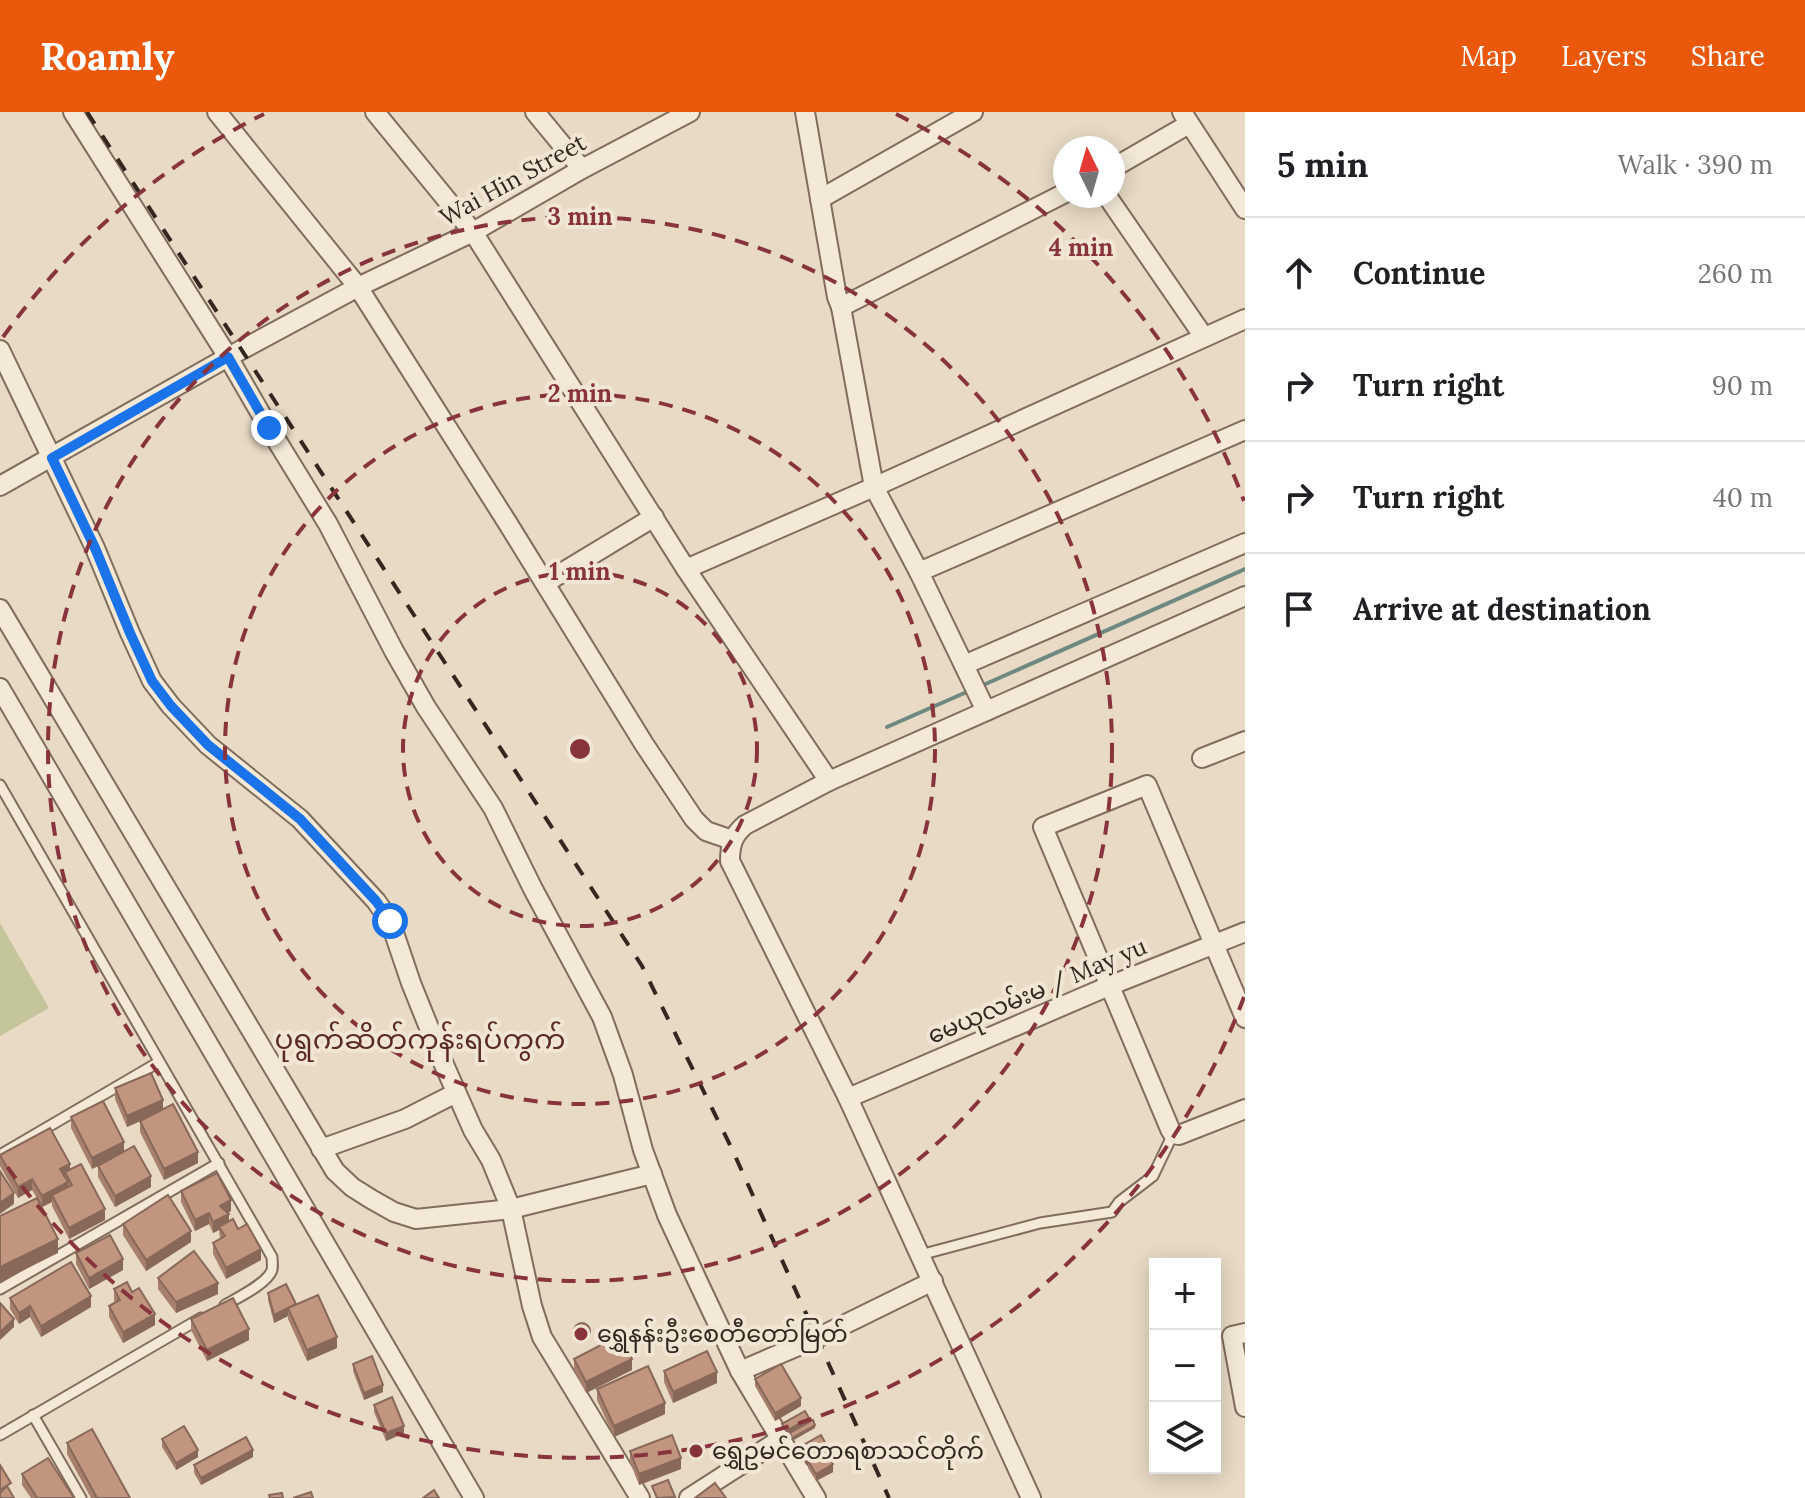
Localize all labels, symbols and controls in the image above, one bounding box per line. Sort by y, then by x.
text: Roamly [40,32,174,80]
text: Map [1460,38,1517,74]
text: Layers [1561,38,1647,74]
text: Share [1691,38,1765,74]
street label: Wai Hin Street [434,126,592,233]
north arrow [1053,136,1125,208]
text: 5 min [1277,143,1368,186]
text: Walk · 390 m [1618,148,1773,181]
text: 3 min [548,201,613,232]
text: 4 min [1049,232,1113,263]
icon: ahead [1277,251,1321,295]
text: Continue [1353,254,1485,292]
text: 260 m [1698,257,1773,290]
icon: right [1277,363,1321,407]
text: Turn right [1353,366,1504,404]
text: 90 m [1712,369,1773,402]
text: 2 min [548,378,612,409]
route end [251,410,287,446]
icon: right [1277,475,1321,519]
text: Turn right [1353,478,1504,516]
text: 40 m [1713,481,1773,514]
text: 1 min [549,556,611,587]
icon: arrive [1277,587,1321,631]
text: Arrive at destination [1353,590,1651,628]
centre of rings [566,735,594,763]
route start [372,903,408,939]
street label: မေယုလမ်းမ / May yu [922,930,1153,1054]
district label: ပုရွက်ဆိတ်ကုန်းရပ်ကွက် [274,1021,566,1062]
map controls [1149,1258,1221,1474]
button: + [1149,1258,1221,1330]
place label: ရွှေနန်းဦးစေတီတော်မြတ် [597,1318,848,1353]
marker: ရွှေနန်းဦးစေတီတော်မြတ် [572,1325,590,1343]
button: − [1149,1330,1221,1402]
button: layers [1149,1402,1221,1474]
place label: ရွှေဥမင်တောရစာသင်တိုက် [712,1435,984,1470]
marker: ရွှေဥမင်တောရစာသင်တိုက် [687,1442,705,1460]

